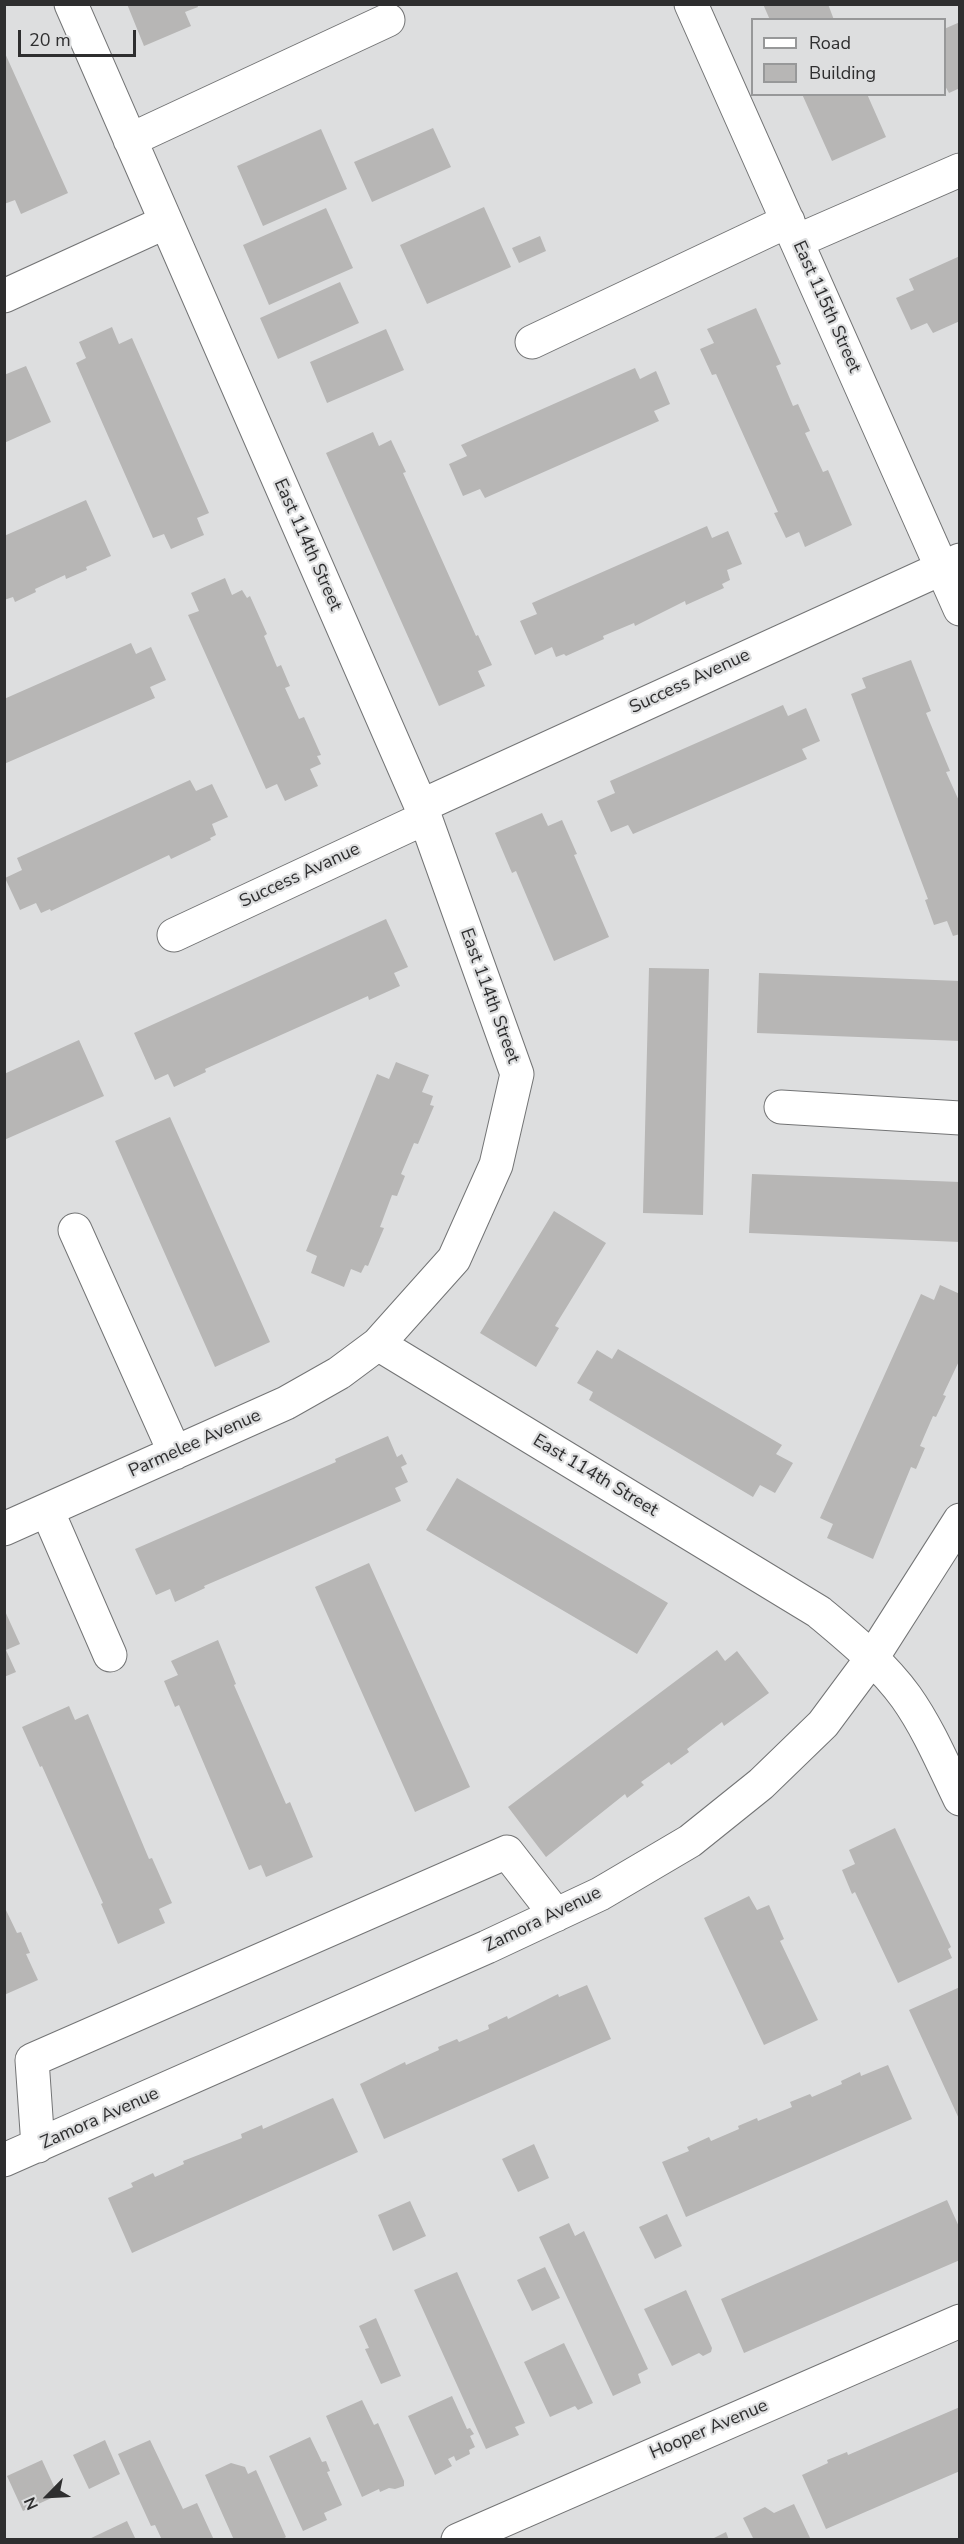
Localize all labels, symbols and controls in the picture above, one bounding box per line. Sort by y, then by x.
scale bar [21,18,140,56]
legend [751,18,946,96]
text: 20 m [29,28,71,52]
text: Road [809,31,851,55]
text: Building [809,61,876,85]
street label: East 115th Street [787,238,865,376]
street label: East 114th Street [268,476,346,614]
street label: Success Avenue [626,645,754,719]
street label: Success Avanue [236,839,364,913]
street label: East 114th Street [455,926,523,1066]
street label: Parmelee Avenue [126,1405,264,1483]
street label: East 114th Street [529,1430,661,1522]
street label: Zamora Avenue [481,1882,605,1958]
street label: Zamora Avenue [38,2083,162,2155]
street label: Hooper Avenue [647,2395,771,2465]
north arrow [18,2466,78,2526]
text: N [19,2493,44,2513]

